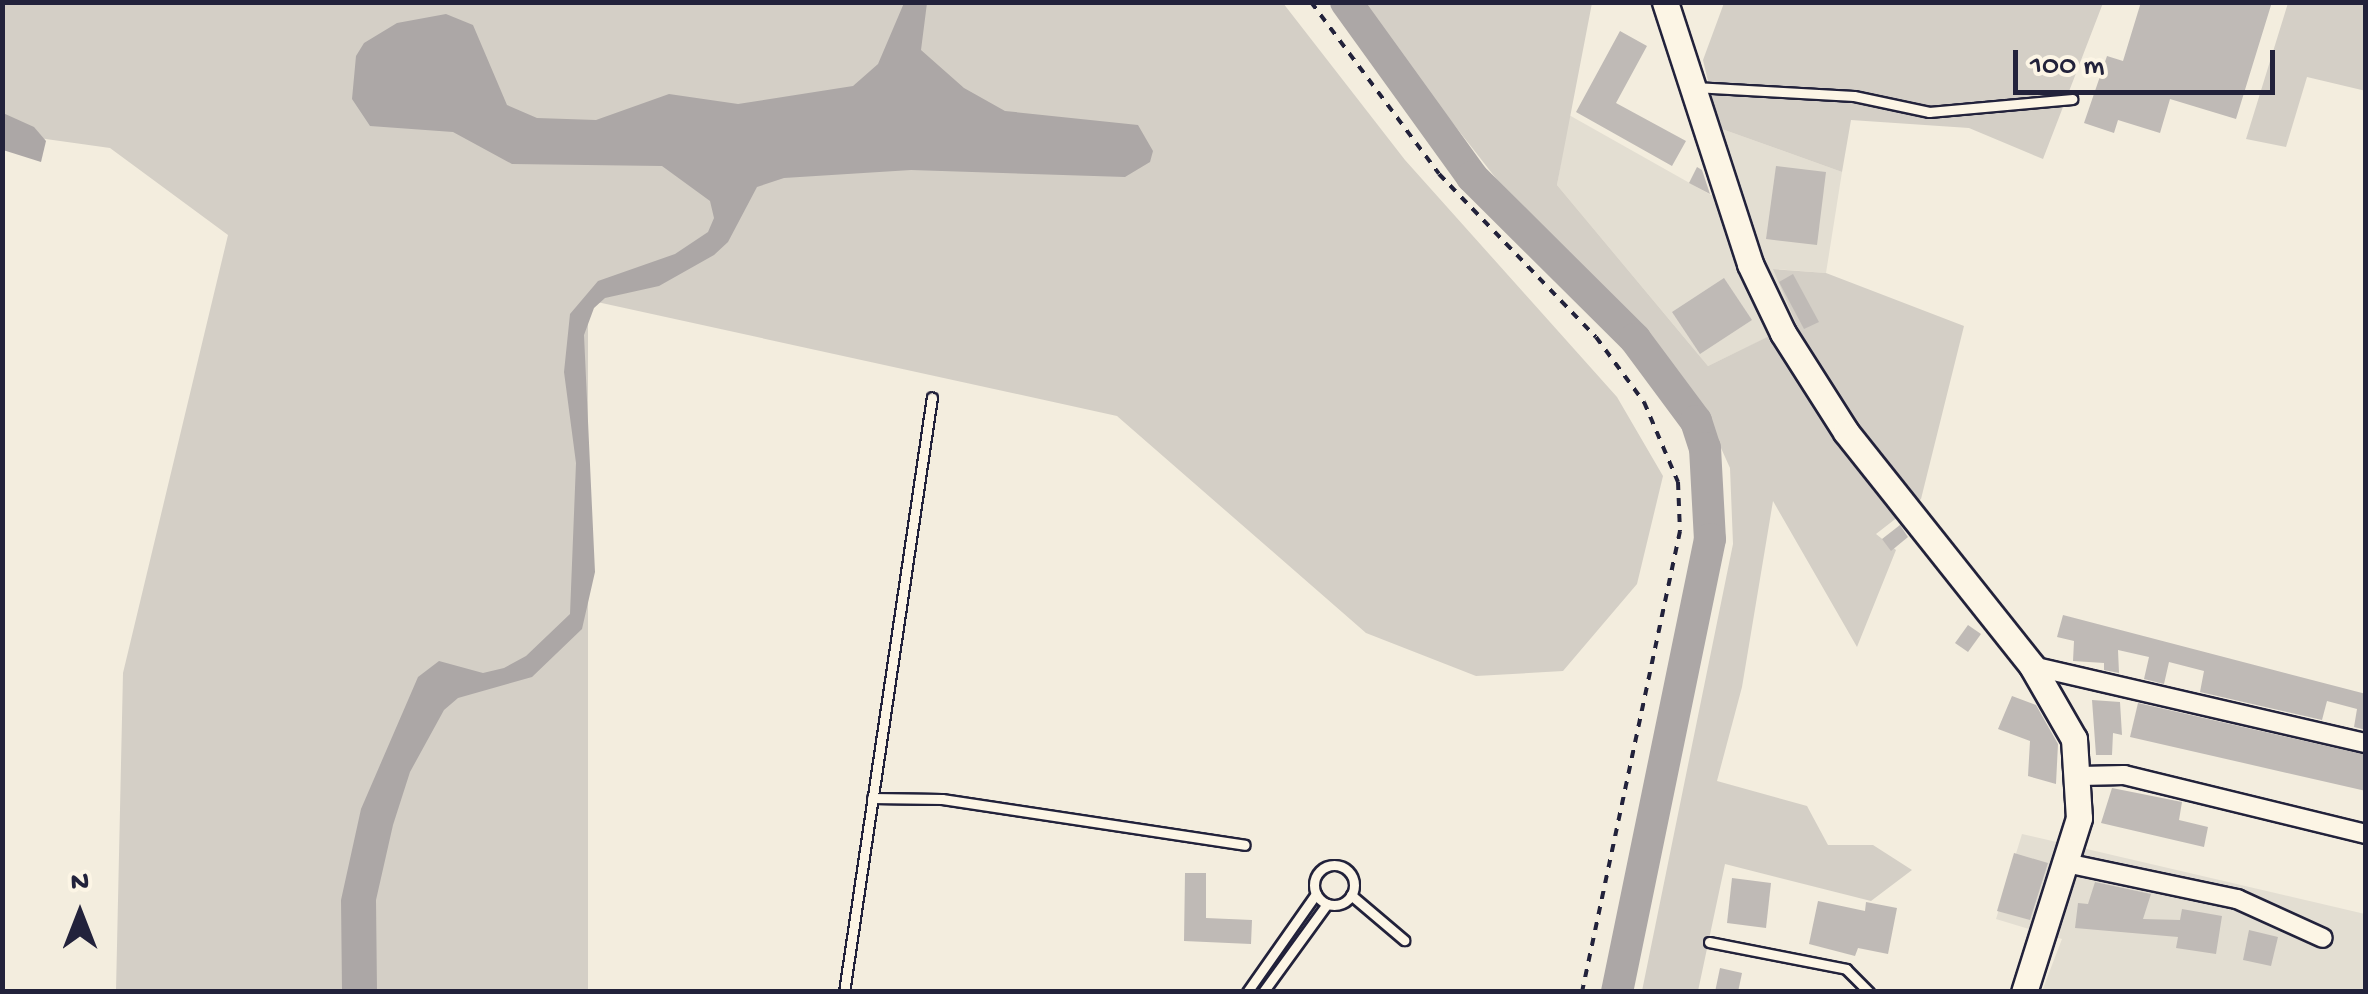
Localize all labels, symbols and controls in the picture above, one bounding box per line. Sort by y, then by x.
scale bar [2018,30,2280,92]
text: 100 m [2030,50,2105,85]
north arrow [30,864,130,964]
text: N [71,867,89,900]

